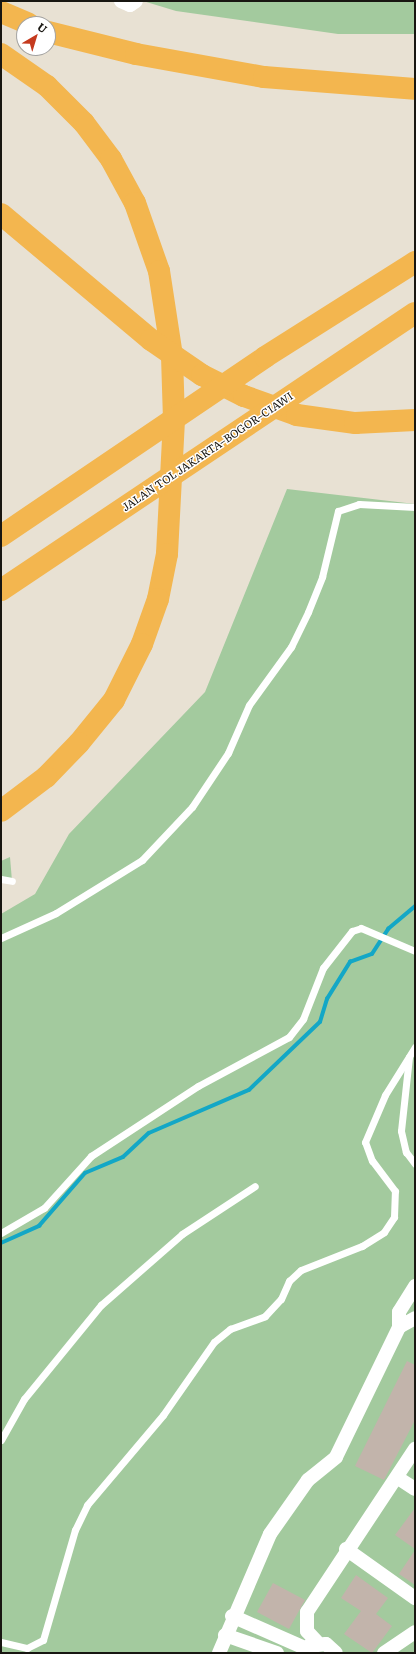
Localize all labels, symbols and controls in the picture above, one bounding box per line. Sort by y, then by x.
north arrow [16,16,56,56]
text: U [34,18,51,36]
street label: JALAN TOL JAKARTA–BOGOR–CIAWI [119,389,295,513]

